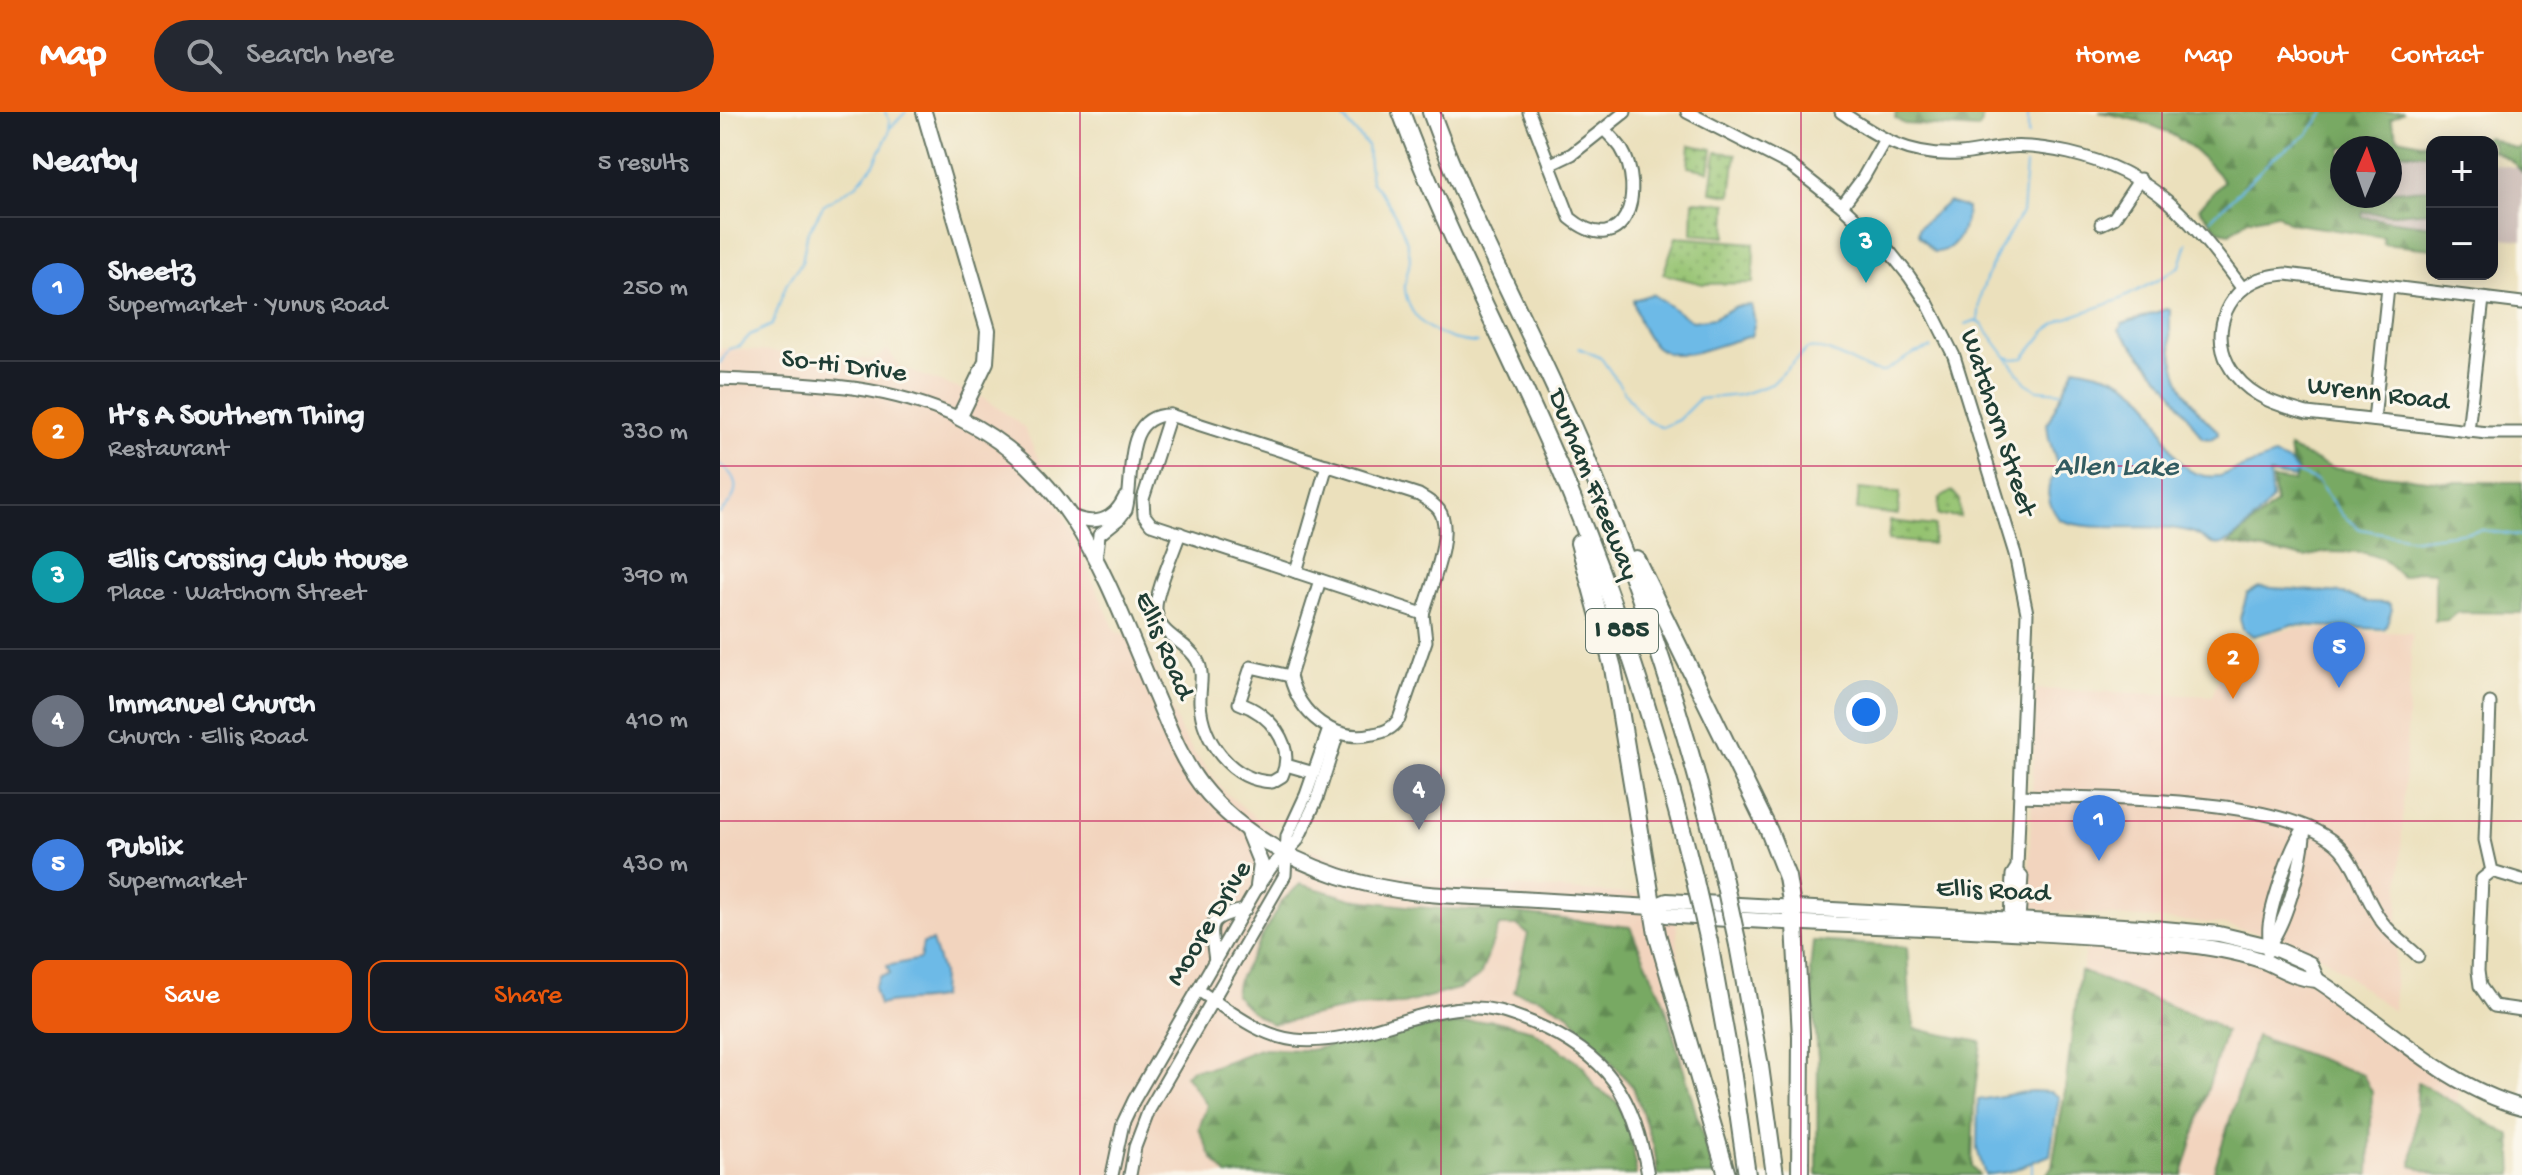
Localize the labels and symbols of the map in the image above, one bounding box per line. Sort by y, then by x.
north arrow [2330,136,2402,208]
pin: 3 [1840,217,1892,283]
street label: Watchorn Street [1951,325,2044,523]
street label: So-Hi Drive [779,343,909,391]
street label: Wrenn Road [2305,370,2453,420]
street label: Durham Freeway [1538,383,1645,585]
water label: Allen Lake [2054,451,2180,486]
street label: Ellis Road [1126,587,1201,707]
road number: I 885 [1586,609,1658,653]
pin: 5 [2313,622,2365,688]
pin: 2 [2207,633,2259,699]
your location [1846,692,1886,732]
pin: 4 [1393,764,1445,830]
pin: 1 [2073,795,2125,861]
street label: Moore Drive [1160,855,1261,993]
street label: Ellis Road [1935,873,2053,912]

